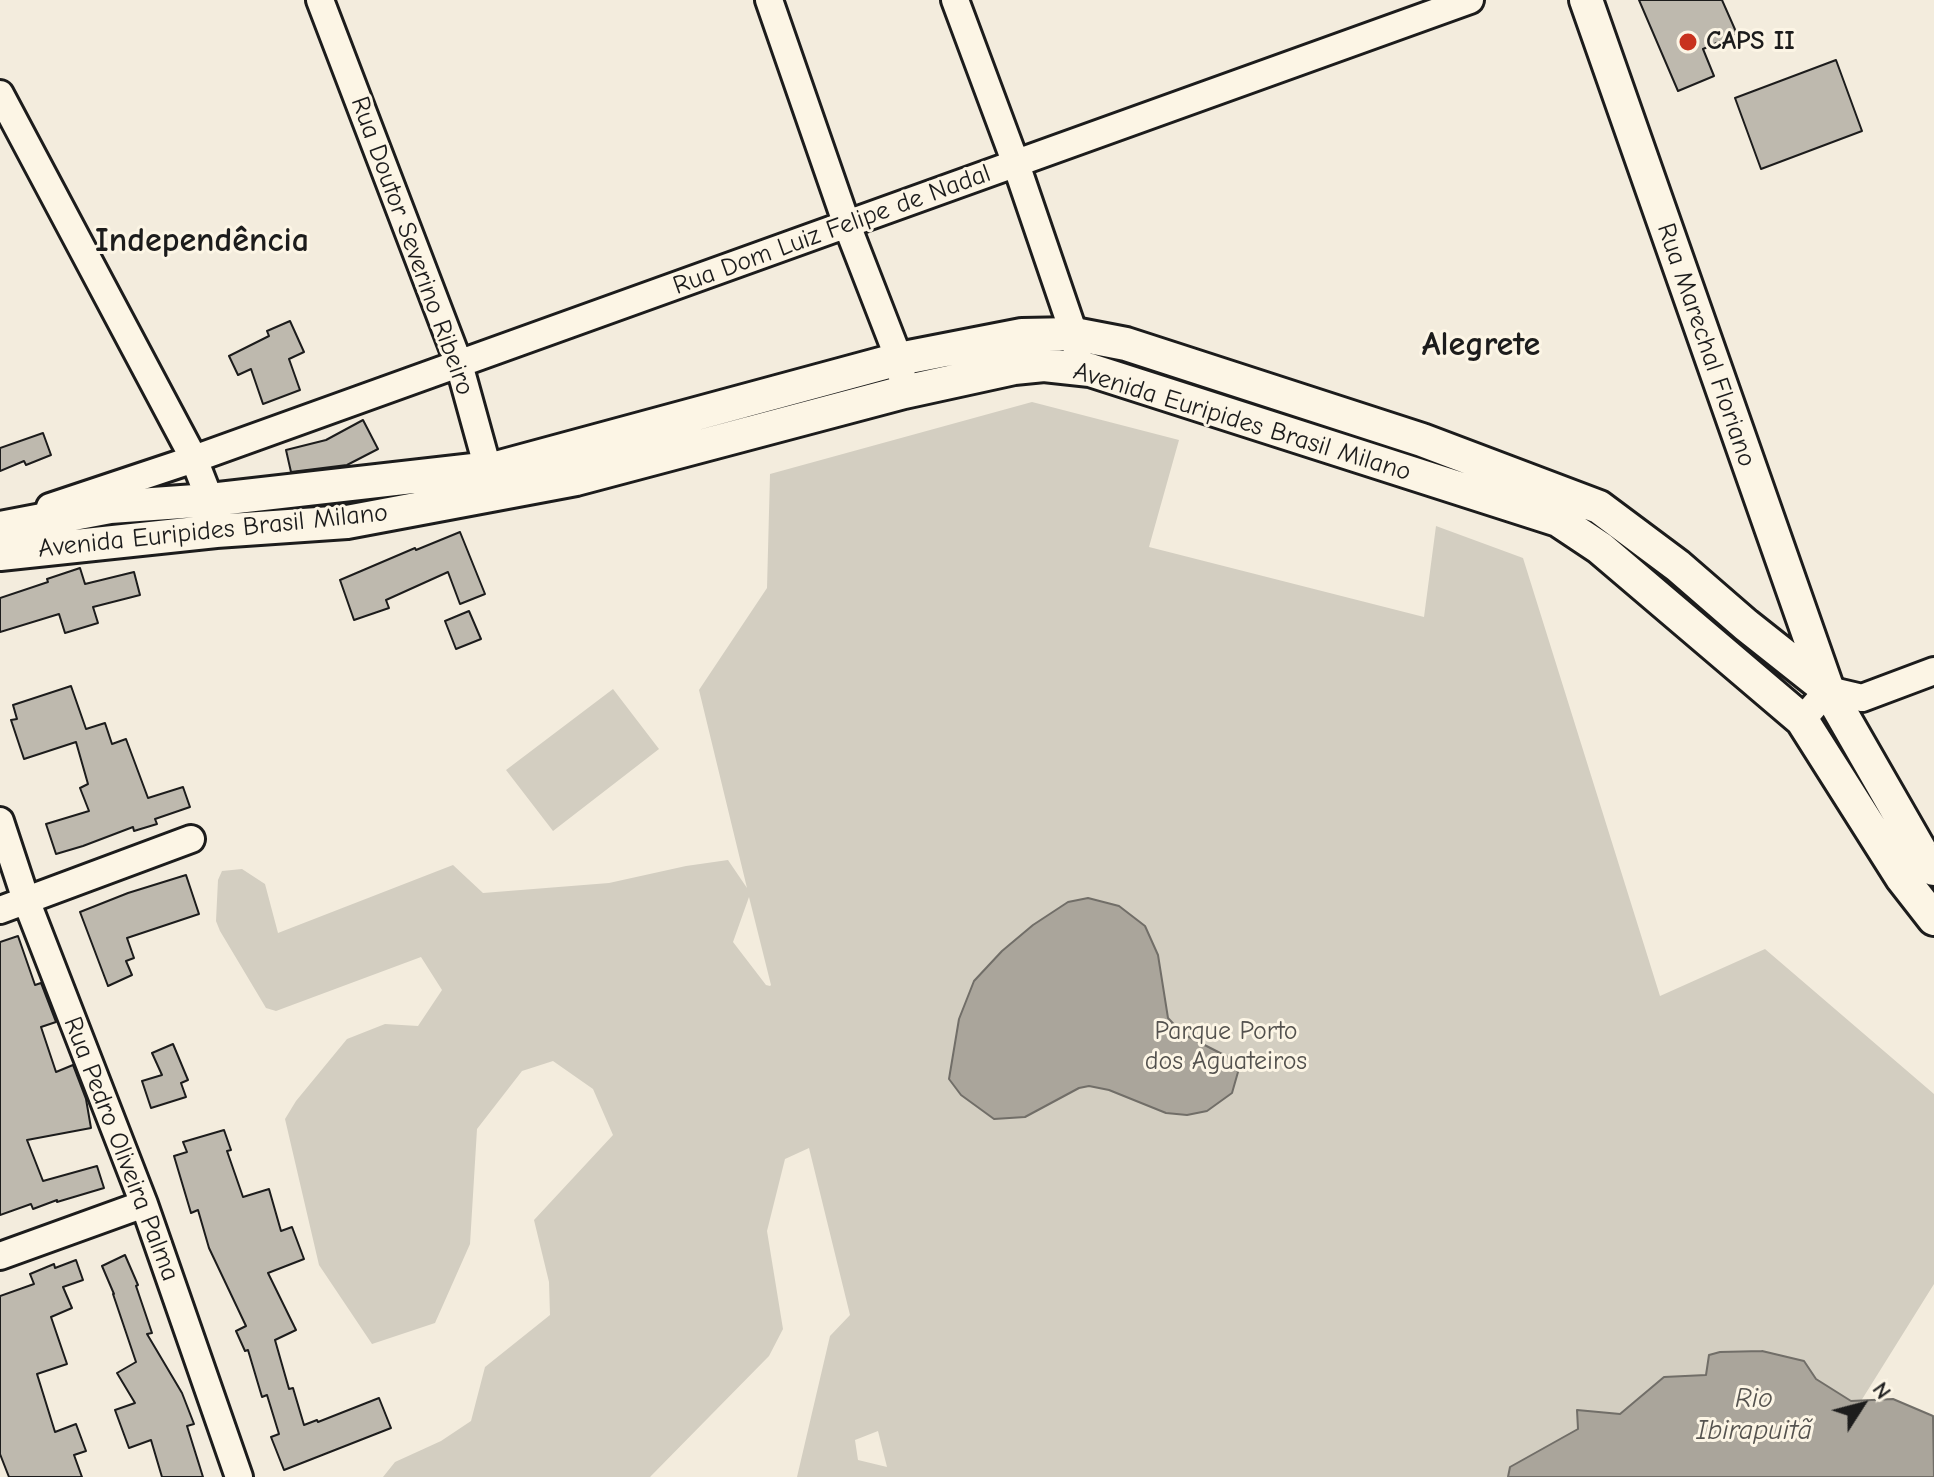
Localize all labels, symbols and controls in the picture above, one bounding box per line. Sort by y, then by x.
place label: CAPS II [1706,26,1795,58]
marker: CAPS II [1677,31,1699,53]
street label: Rua Doutor Severino Ribeiro [343,92,481,400]
street label: Rua Dom Luiz Felipe de Nadal [669,158,995,302]
street label: Rua Marechal Floriano [1650,219,1762,471]
district label: Independência [95,221,309,261]
district label: Alegrete [1422,325,1540,365]
street label: Avenida Euripides Brasil Milano [1069,356,1415,488]
street label: Avenida Euripides Brasil Milano [37,497,389,565]
street label: Rua Pedro Oliveira Palma [56,1012,186,1286]
park label: Parque Porto dos Aguateiros [1145,1016,1307,1078]
north arrow [1822,1365,1902,1445]
text: N [1867,1377,1896,1404]
water label: Rio Ibirapuitã [1696,1382,1812,1448]

